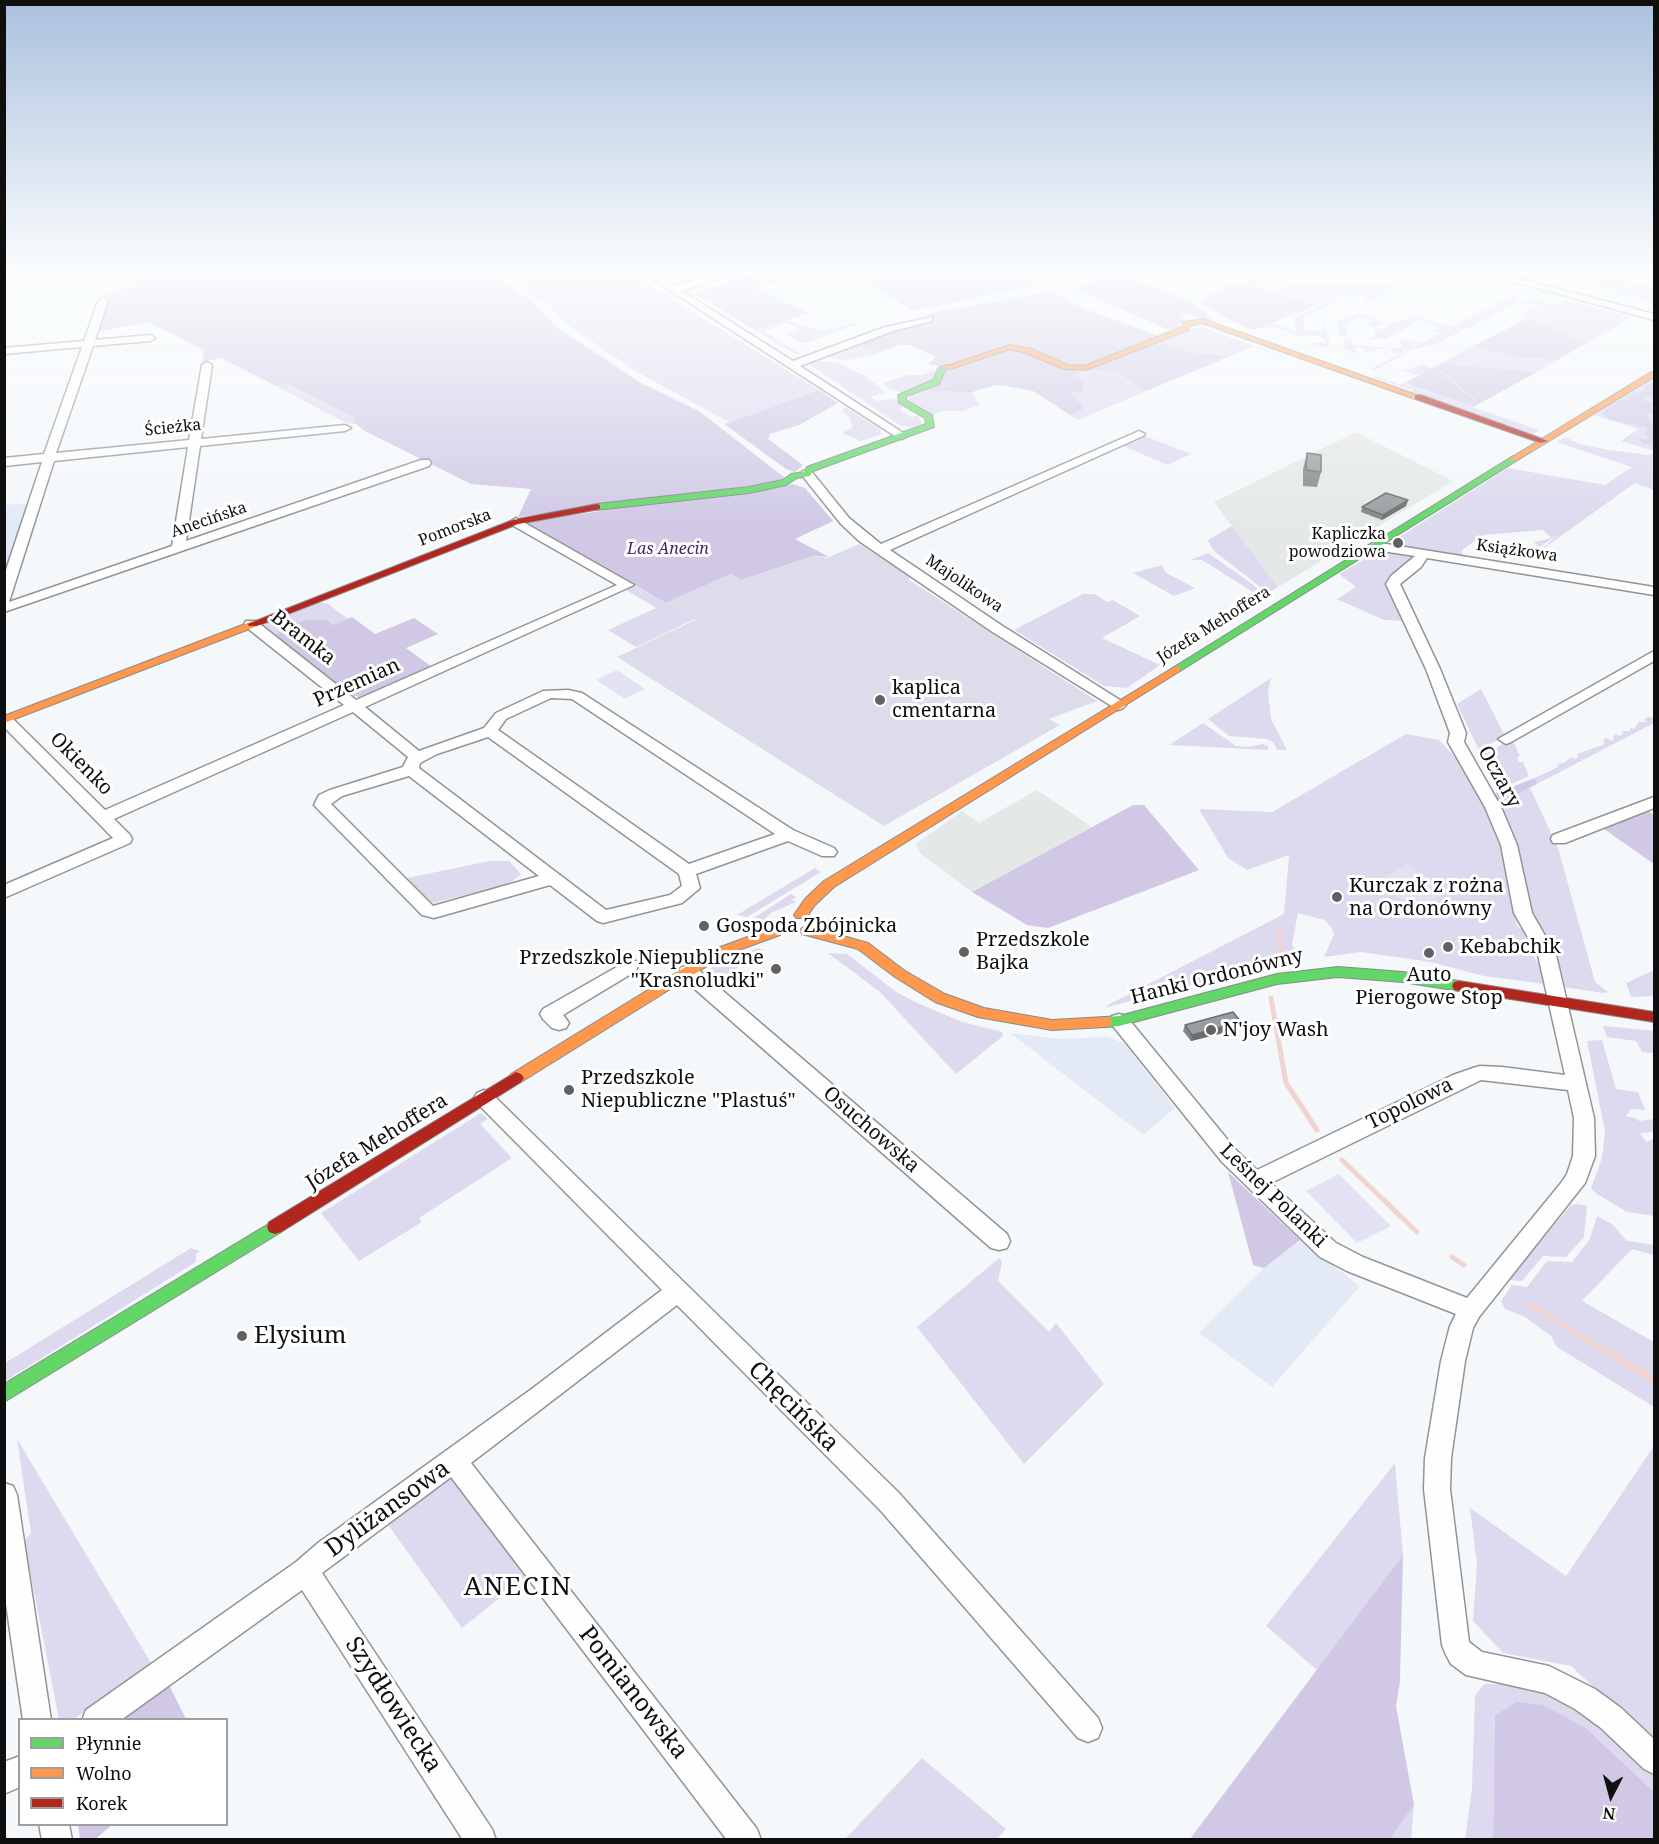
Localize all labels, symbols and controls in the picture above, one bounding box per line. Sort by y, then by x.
street label: Ścieżka [144,415,202,441]
street label: Anecińska [169,498,249,542]
street label: Pomorska [416,505,494,551]
place label: Kapliczka powodziowa [1289,524,1386,562]
marker: Kapliczka powodziowa [1391,536,1405,550]
street label: Książkowa [1475,536,1559,566]
park label: Las Anecin [627,539,709,559]
street label: Majolikowa [922,551,1006,617]
street label: Józefa Mehoffera [1154,582,1274,668]
street label: Bramka [266,605,340,671]
street label: Przemian [310,653,404,713]
place label: kaplica cmentarna [892,676,996,723]
marker: kaplica cmentarna [873,693,887,707]
street label: Okienko [44,727,118,801]
street label: Oczary [1472,742,1526,812]
place label: Kurczak z rożna na Ordonówny [1349,874,1504,921]
marker: Kurczak z rożna na Ordonówny [1330,890,1344,904]
place label: Gospoda Zbójnicka [716,914,897,938]
marker: Gospoda Zbójnicka [697,919,711,933]
place label: Przedszkole Bajka [976,928,1090,975]
place label: Kebabchik [1460,935,1561,959]
marker: Kebabchik [1441,940,1455,954]
street label: Hanki Ordonówny [1128,944,1306,1010]
marker: Przedszkole Bajka [957,945,971,959]
place label: Przedszkole Niepubliczne "Krasnoludki" [519,946,764,993]
marker: Auto Pierogowe Stop [1422,946,1436,960]
marker: Przedszkole Niepubliczne "Krasnoludki" [769,962,783,976]
place label: Auto Pierogowe Stop [1355,963,1503,1010]
place label: N'joy Wash [1223,1018,1329,1042]
marker: N'joy Wash [1204,1023,1218,1037]
place label: Przedszkole Niepubliczne "Plastuś" [581,1066,796,1113]
street label: Topolowa [1363,1073,1457,1135]
street label: Osuchowska [818,1082,924,1178]
marker: Przedszkole Niepubliczne "Plastuś" [562,1083,576,1097]
street label: Józefa Mehoffera [302,1089,452,1195]
street label: Leśnej Polanki [1215,1139,1331,1253]
place label: Elysium [254,1322,346,1350]
marker: Elysium [235,1329,249,1343]
street label: Chęcińska [742,1356,844,1458]
street label: Dyliżansowa [320,1454,456,1564]
district label: ANECIN [464,1572,572,1604]
street label: Pomianowska [572,1621,694,1765]
street label: Szydłowiecka [338,1632,448,1778]
legend [18,1718,228,1826]
text: Płynnie [76,1731,141,1755]
text: Wolno [76,1761,132,1785]
north arrow [1581,1766,1641,1826]
text: Korek [76,1791,127,1815]
text: N [1602,1802,1617,1826]

